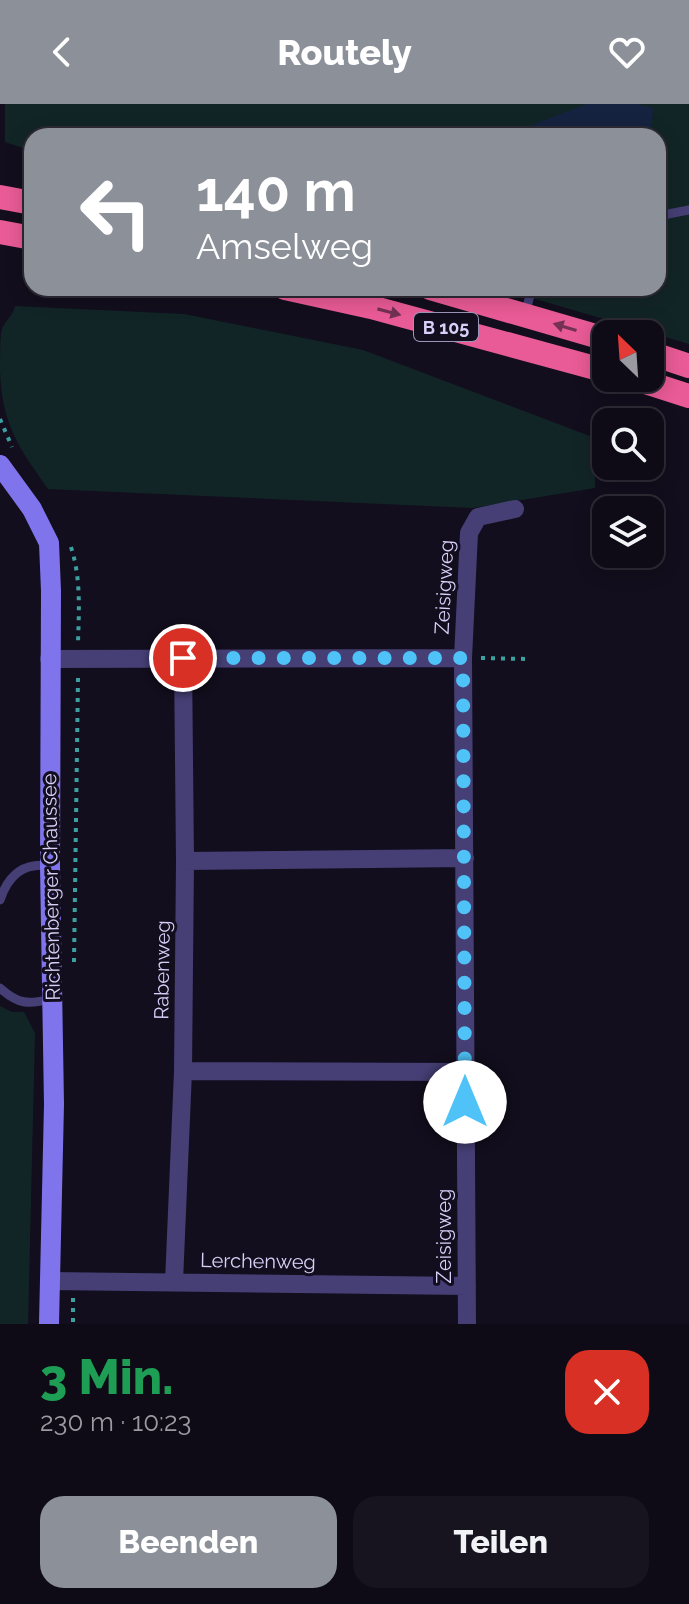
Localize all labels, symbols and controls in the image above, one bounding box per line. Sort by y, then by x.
icon: back [40,30,84,74]
icon: heart [605,30,649,74]
text: Routely [277,31,412,73]
text: 140 m [196,158,356,224]
icon: left [64,160,168,264]
text: Amselweg [196,225,373,267]
one-way arrow [376,306,401,318]
road number: B 105 [414,313,478,341]
one-way arrow [553,320,577,333]
north arrow [592,320,664,392]
map controls [592,320,664,568]
button: search [592,408,664,480]
button: layers [592,496,664,568]
street label: Zeisigweg [430,539,458,635]
pin [149,624,217,692]
icon: arrive [161,636,205,680]
street label: Richtenberger Chaussee [37,773,65,1001]
street label: Rabenweg [149,920,175,1020]
position arrow [423,1060,507,1144]
street label: Zeisigweg [432,1189,456,1283]
street label: Lerchenweg [200,1248,316,1274]
text: 3 Min. [40,1349,174,1405]
button: close [565,1350,649,1434]
text: 230 m · 10:23 [40,1407,191,1437]
button: Beenden [40,1496,337,1588]
button: Teilen [353,1496,649,1588]

